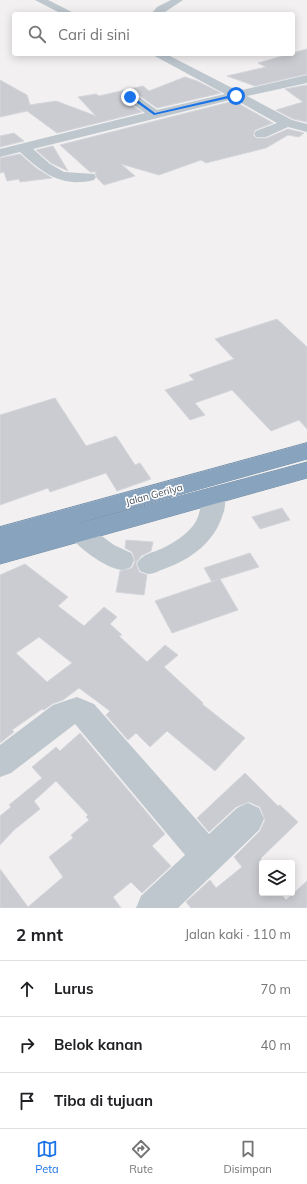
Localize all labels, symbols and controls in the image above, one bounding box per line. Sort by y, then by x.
search box [12,12,295,56]
icon: search [26,23,48,45]
text: Cari di sini [58,25,130,44]
route start [227,87,245,105]
route end [121,88,139,106]
street label: Jalan Gerilya [124,481,184,508]
map controls [259,860,295,896]
button: layers [259,860,295,896]
text: 2 mnt [16,924,63,945]
text: Jalan kaki · 110 m [185,926,291,942]
icon: ahead [16,978,38,1000]
text: Lurus [54,979,94,998]
text: 70 m [261,981,291,997]
icon: right [16,1034,38,1056]
text: Belok kanan [54,1035,143,1054]
text: 40 m [261,1037,291,1053]
icon: arrive [16,1090,38,1112]
text: Tiba di tujuan [54,1091,153,1110]
tab: Peta [35,1138,59,1176]
tab: Rute [129,1138,153,1176]
tab: Disimpan [223,1138,272,1176]

